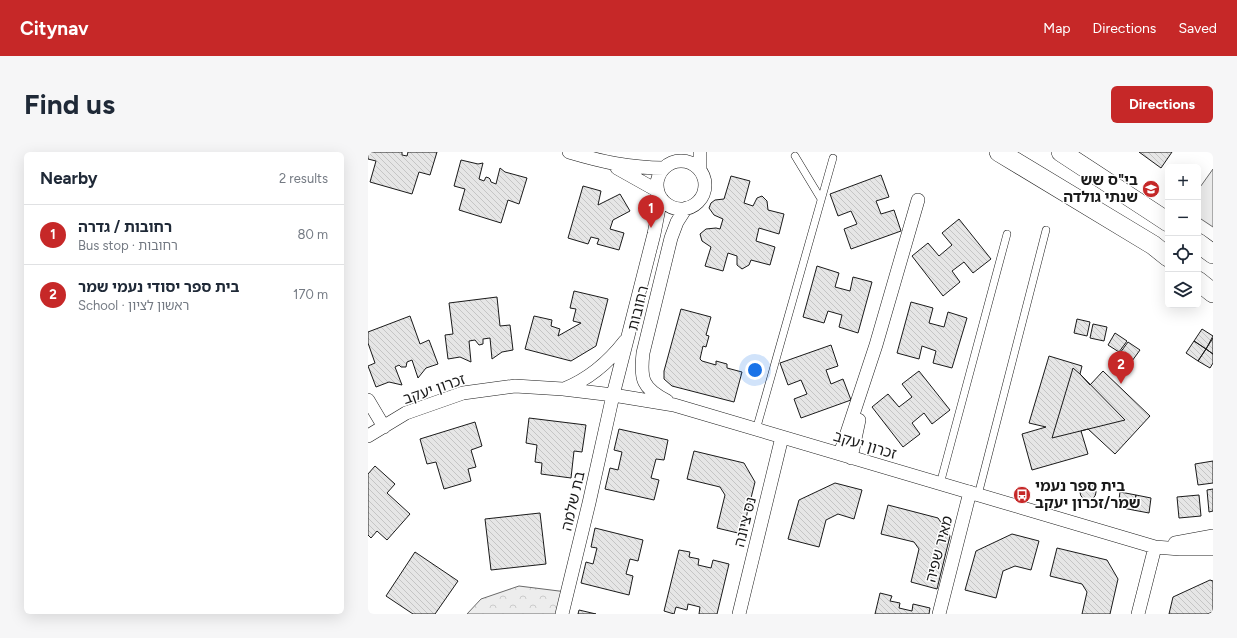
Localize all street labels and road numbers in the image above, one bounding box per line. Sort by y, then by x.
street label: רחובות [624,284,652,332]
street label: זכרון יעקב [400,370,468,408]
street label: זכרון יעקב [831,427,899,463]
street label: בת שלמה [557,469,589,533]
street label: נס ציונה [730,495,760,549]
street label: מאיר שפיה [921,514,957,584]

